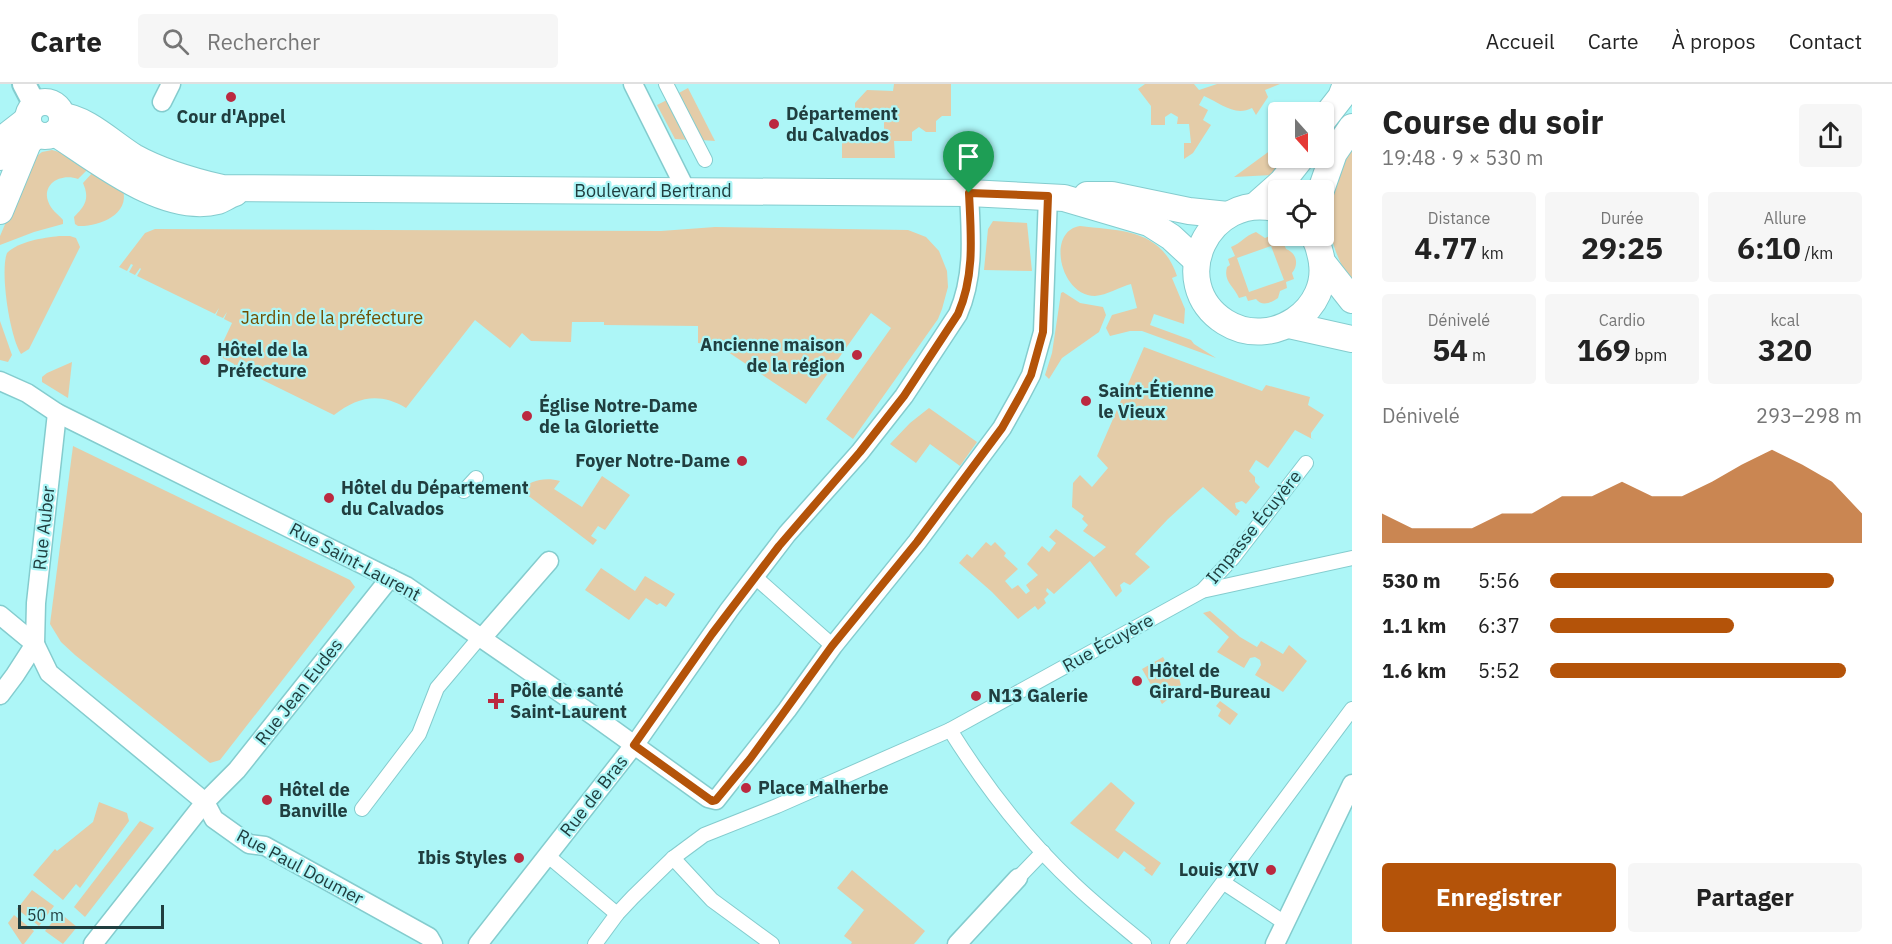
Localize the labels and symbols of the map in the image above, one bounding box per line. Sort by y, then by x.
marker: Cour d'Appel [224,90,238,104]
place label: Département du Calvados [786,102,898,146]
north arrow [1268,102,1334,168]
place label: Cour d'Appel [177,105,286,128]
marker: Département du Calvados [767,117,781,131]
pin [943,131,994,193]
street label: Boulevard Bertrand [574,179,732,202]
park label: Jardin de la préfecture [241,306,423,329]
place label: Ancienne maison de la région [700,333,845,377]
place label: Hôtel de la Préfecture [217,338,308,382]
marker: Ancienne maison de la région [850,348,864,362]
marker: Hôtel de la Préfecture [198,353,212,367]
place label: Saint-Étienne le Vieux [1098,378,1214,423]
place label: Église Notre-Dame de la Gloriette [539,393,698,438]
marker: Saint-Étienne le Vieux [1079,394,1093,408]
marker: Église Notre-Dame de la Gloriette [520,409,534,423]
place label: Foyer Notre-Dame [575,449,730,472]
marker: Foyer Notre-Dame [735,454,749,468]
street label: Impasse Écuyère [1201,465,1306,588]
place label: Hôtel du Département du Calvados [341,476,529,520]
street label: Rue Auber [28,484,59,571]
marker: Hôtel du Département du Calvados [322,491,336,505]
street label: Rue Saint-Laurent [286,517,425,606]
street label: Rue Écuyère [1058,608,1157,677]
street label: Rue Jean Eudes [250,634,347,750]
place label: Hôtel de Girard-Bureau [1149,659,1271,703]
marker: Hôtel de Girard-Bureau [1130,674,1144,688]
place label: Pôle de santé Saint-Laurent [510,679,627,723]
place label: N13 Galerie [988,684,1088,707]
marker: N13 Galerie [969,689,983,703]
marker: Pôle de santé Saint-Laurent [487,692,505,710]
street label: Rue de Bras [555,750,633,841]
place label: Place Malherbe [758,776,889,799]
place label: Hôtel de Banville [279,778,350,822]
marker: Place Malherbe [739,781,753,795]
marker: Hôtel de Banville [260,793,274,807]
street label: Rue Paul Doumer [233,824,368,910]
place label: Ibis Styles [418,846,507,869]
marker: Ibis Styles [512,851,526,865]
place label: Louis XIV [1179,858,1259,881]
marker: Louis XIV [1264,863,1278,877]
scale bar [18,902,164,930]

